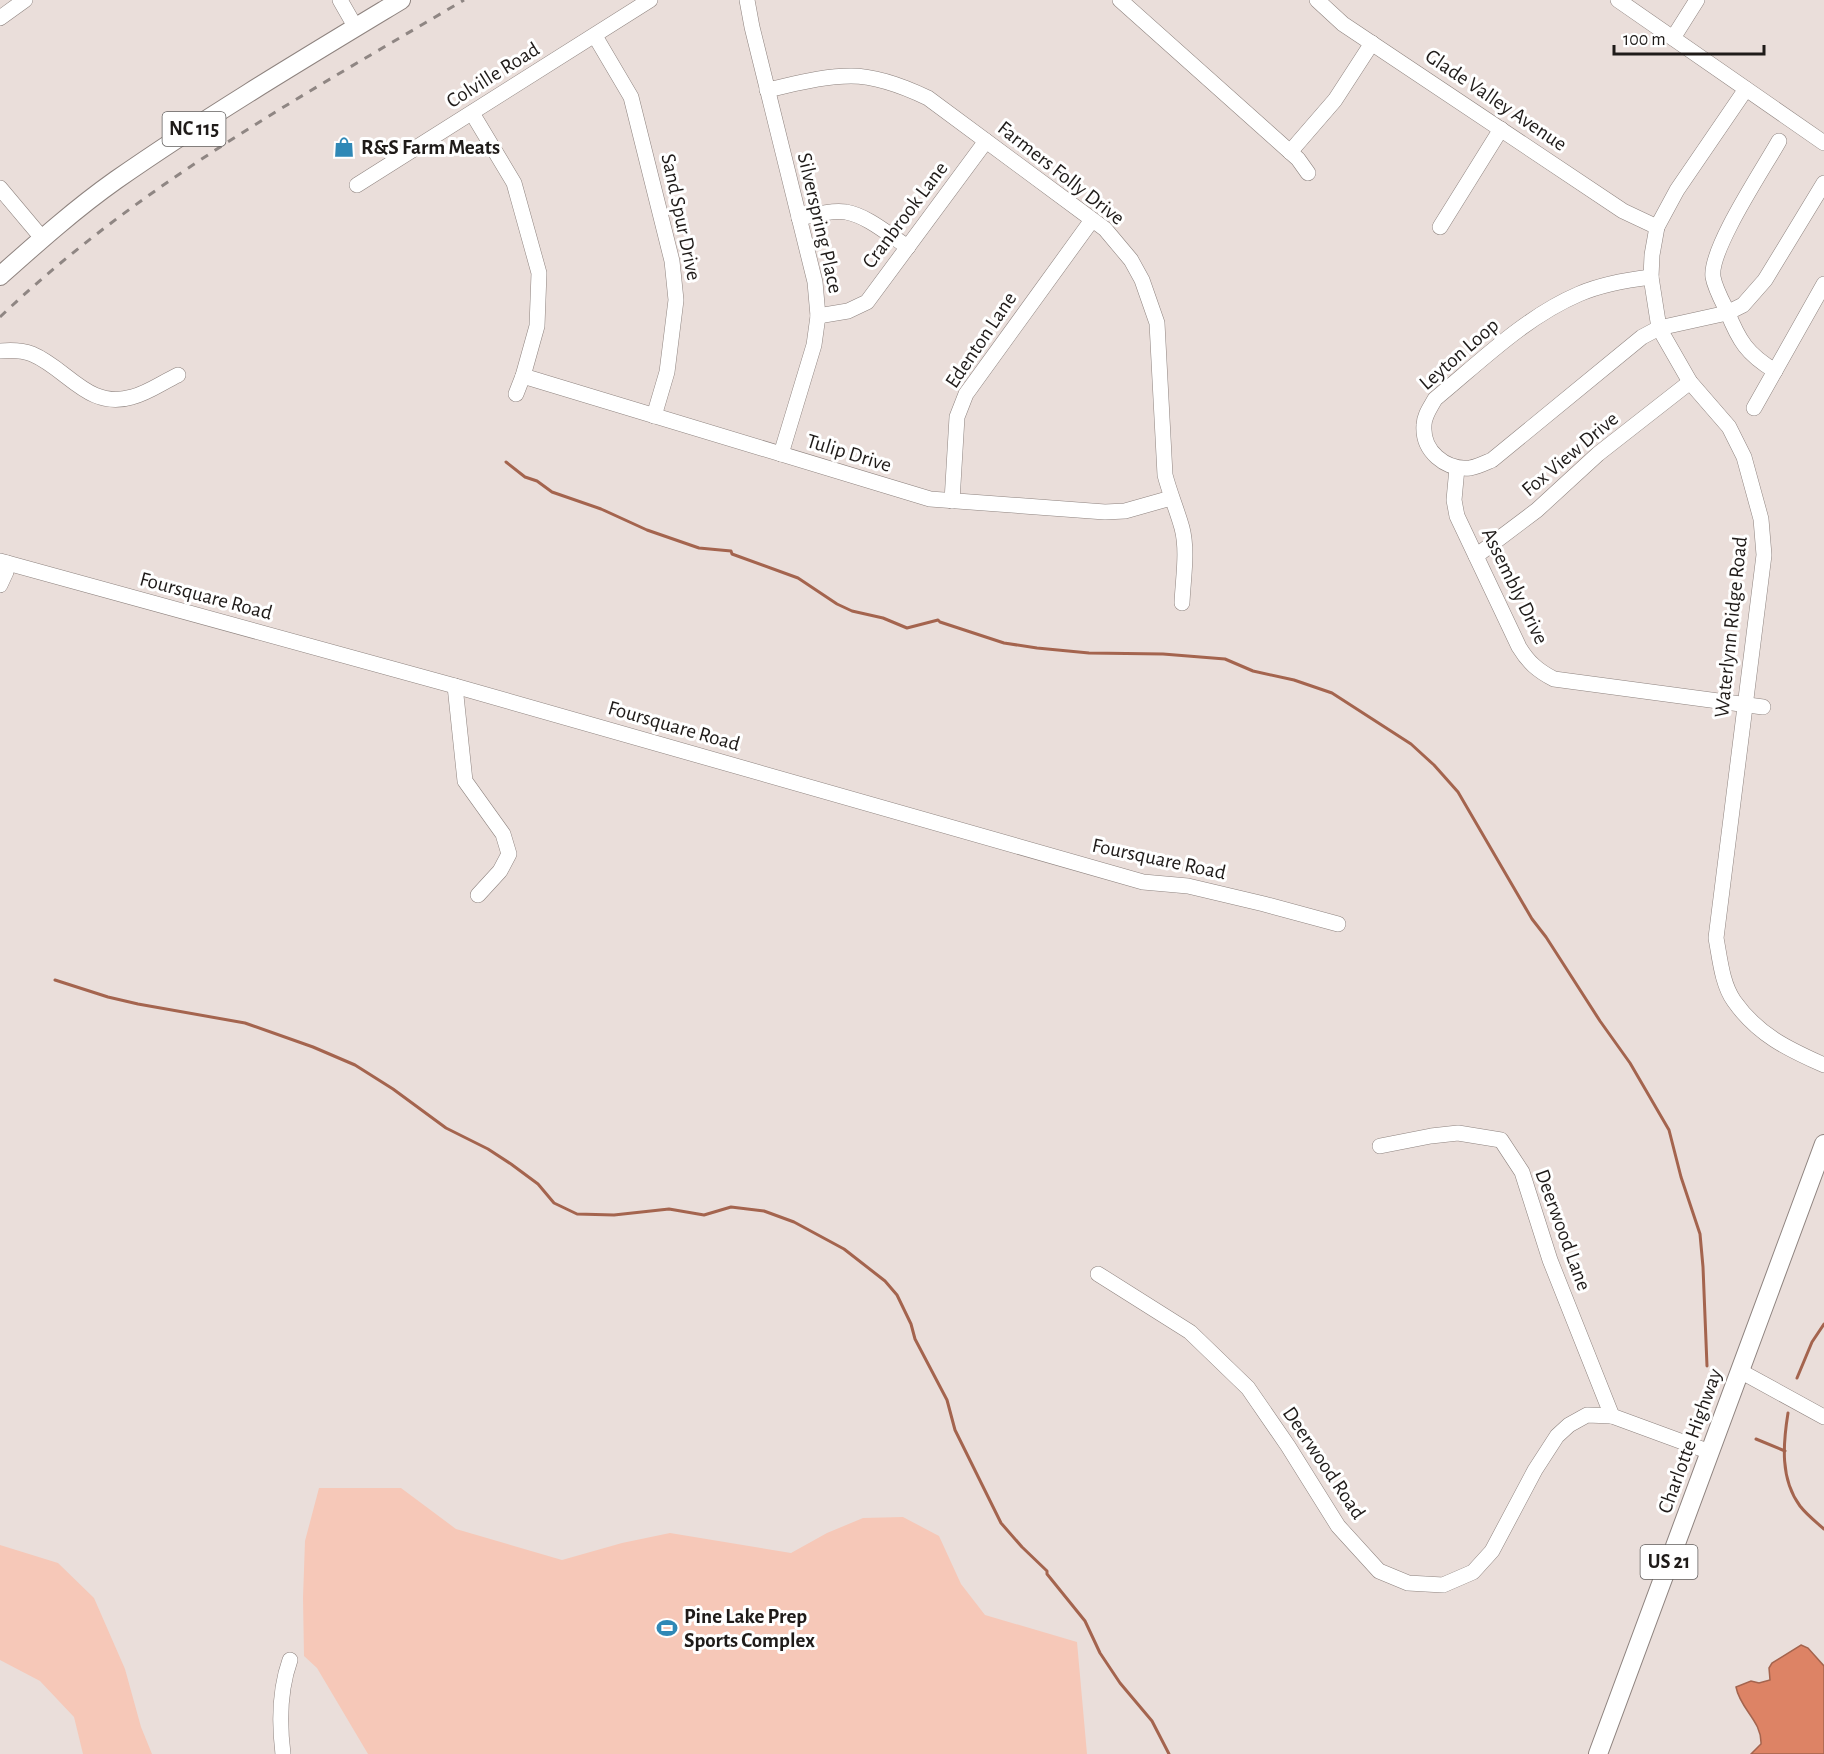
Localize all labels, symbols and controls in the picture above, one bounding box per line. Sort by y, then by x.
scale bar [1614,18,1764,56]
text: 100 m [1623,31,1666,49]
street label: Colville Road [443,38,543,112]
street label: Glade Valley Avenue [1422,45,1570,155]
road number: NC 115 [162,112,226,146]
street label: Farmers Folly Drive [994,117,1128,229]
shop icon: R&S Farm Meats [332,135,356,159]
place label: R&S Farm Meats [361,137,500,158]
street label: Silverspring Place [794,151,846,295]
street label: Sand Spur Drive [657,152,705,282]
street label: Cranbrook Lane [858,158,952,272]
street label: Edenton Lane [941,288,1021,392]
street label: Leyton Loop [1415,314,1503,394]
street label: Fox View Drive [1518,408,1622,500]
street label: Tulip Drive [804,430,894,476]
street label: Assembly Drive [1478,525,1552,647]
street label: Waterlynn Ridge Road [1711,535,1751,719]
street label: Foursquare Road [137,568,275,624]
street label: Foursquare Road [606,697,743,755]
street label: Foursquare Road [1090,835,1228,883]
street label: Deerwood Lane [1531,1166,1595,1294]
street label: Charlotte Highway [1654,1366,1726,1516]
street label: Deerwood Road [1279,1403,1369,1523]
road number: US 21 [1640,1545,1698,1579]
place label: Pine Lake Prep Sports Complex [684,1606,815,1651]
sports icon: Pine Lake Prep Sports Complex [655,1616,679,1640]

